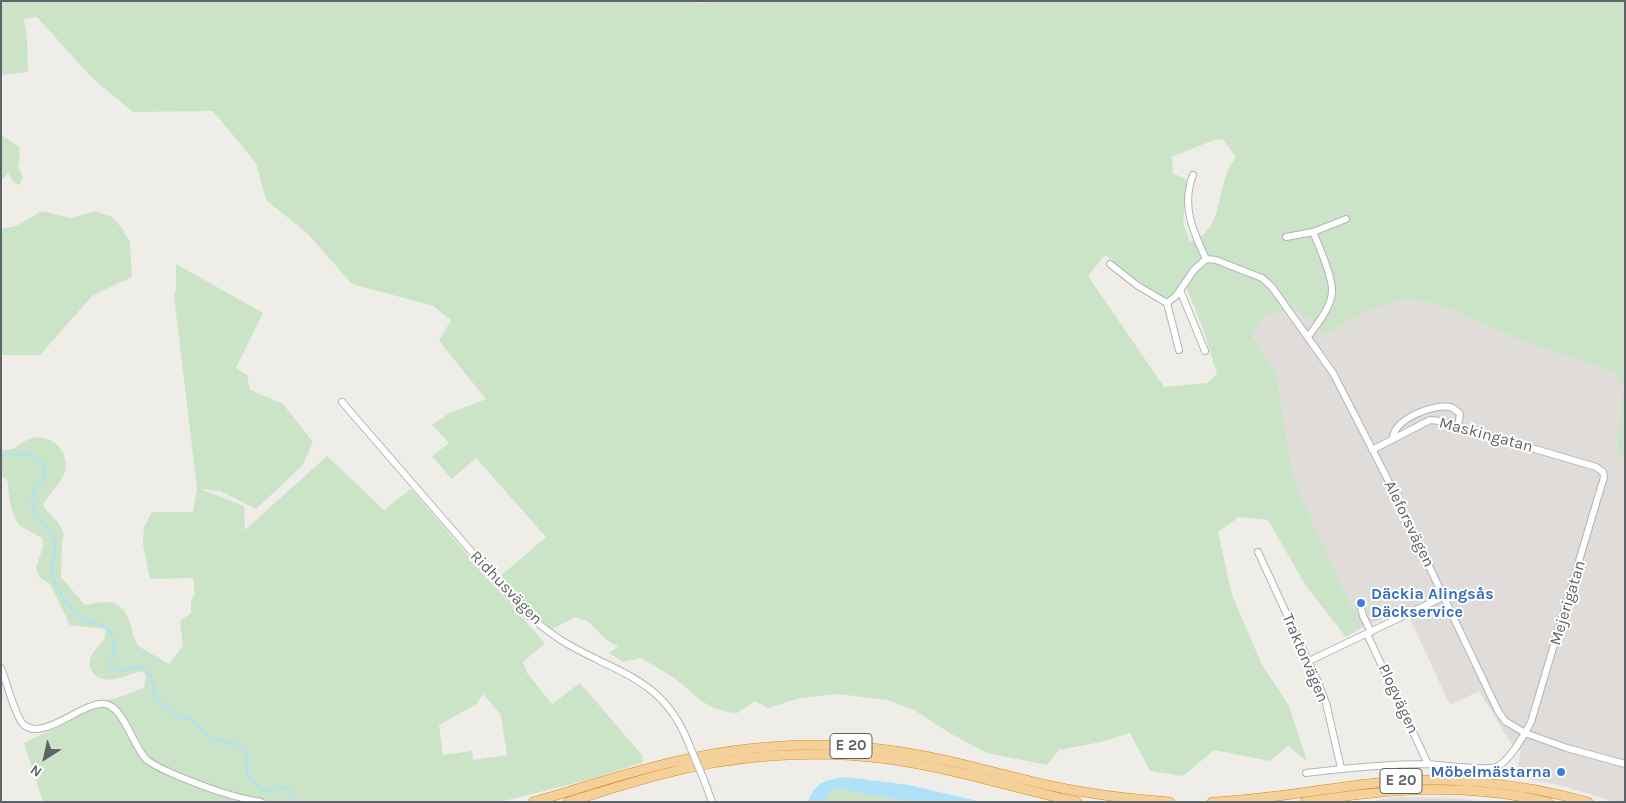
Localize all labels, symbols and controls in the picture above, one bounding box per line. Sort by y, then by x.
street label: Maskingatan [1437,413,1535,457]
street label: Aleforsvägen [1380,478,1438,570]
street label: Ridhusvägen [466,547,546,629]
street label: Mejerigatan [1546,558,1590,648]
place label: Däckia Alingsås Däckservice [1371,584,1494,622]
marker: Däckia Alingsås Däckservice [1355,597,1367,609]
street label: Traktorvägen [1278,611,1332,705]
street label: Plogvägen [1373,661,1423,737]
north arrow [20,733,70,783]
road number: E 20 [830,734,872,758]
text: N [27,761,45,781]
place label: Möbelmästarna [1431,762,1551,782]
marker: Möbelmästarna [1555,766,1567,778]
road number: E 20 [1380,768,1422,794]

